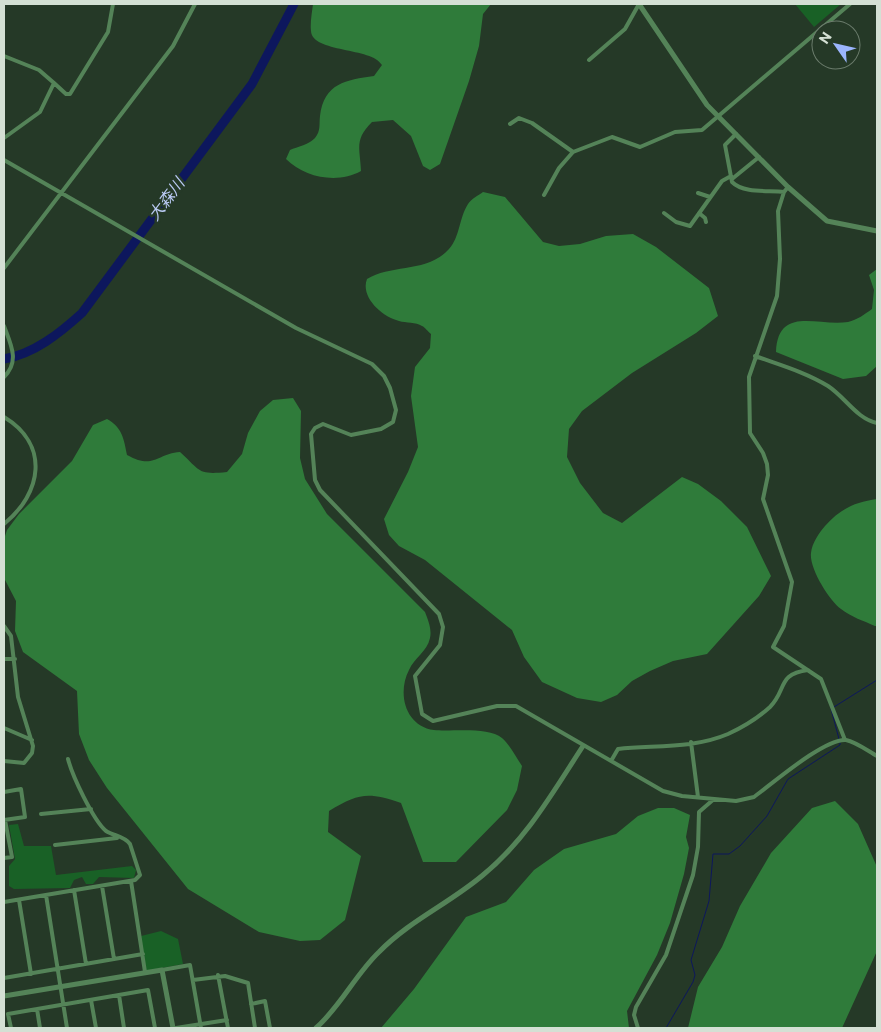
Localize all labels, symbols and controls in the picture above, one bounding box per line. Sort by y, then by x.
north arrow [811,20,861,70]
text: N [815,28,835,47]
water label: 大森川 [144,172,189,224]

